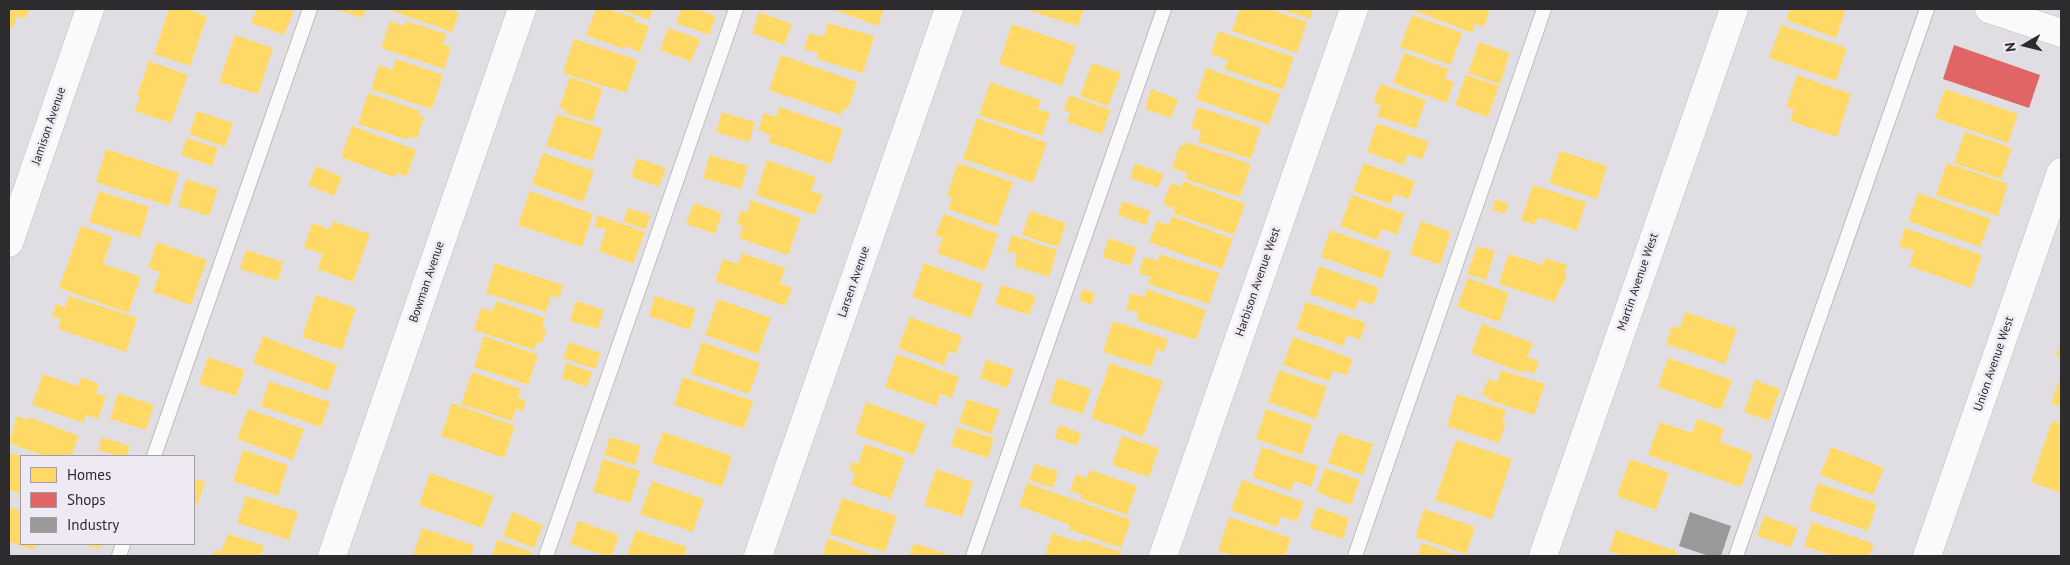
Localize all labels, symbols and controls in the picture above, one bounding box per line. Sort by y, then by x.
north arrow [2000,20,2050,70]
text: N [2001,41,2020,53]
street label: Jamison Avenue [29,85,69,167]
street label: Harbison Avenue West [1233,226,1283,338]
street label: Martin Avenue West [1615,231,1661,333]
street label: Bowman Avenue [406,239,448,325]
street label: Larsen Avenue [835,244,873,320]
street label: Union Avenue West [1971,315,2017,413]
legend [20,455,195,545]
text: Homes [67,465,111,484]
text: Shops [67,490,106,509]
text: Industry [67,515,119,534]

